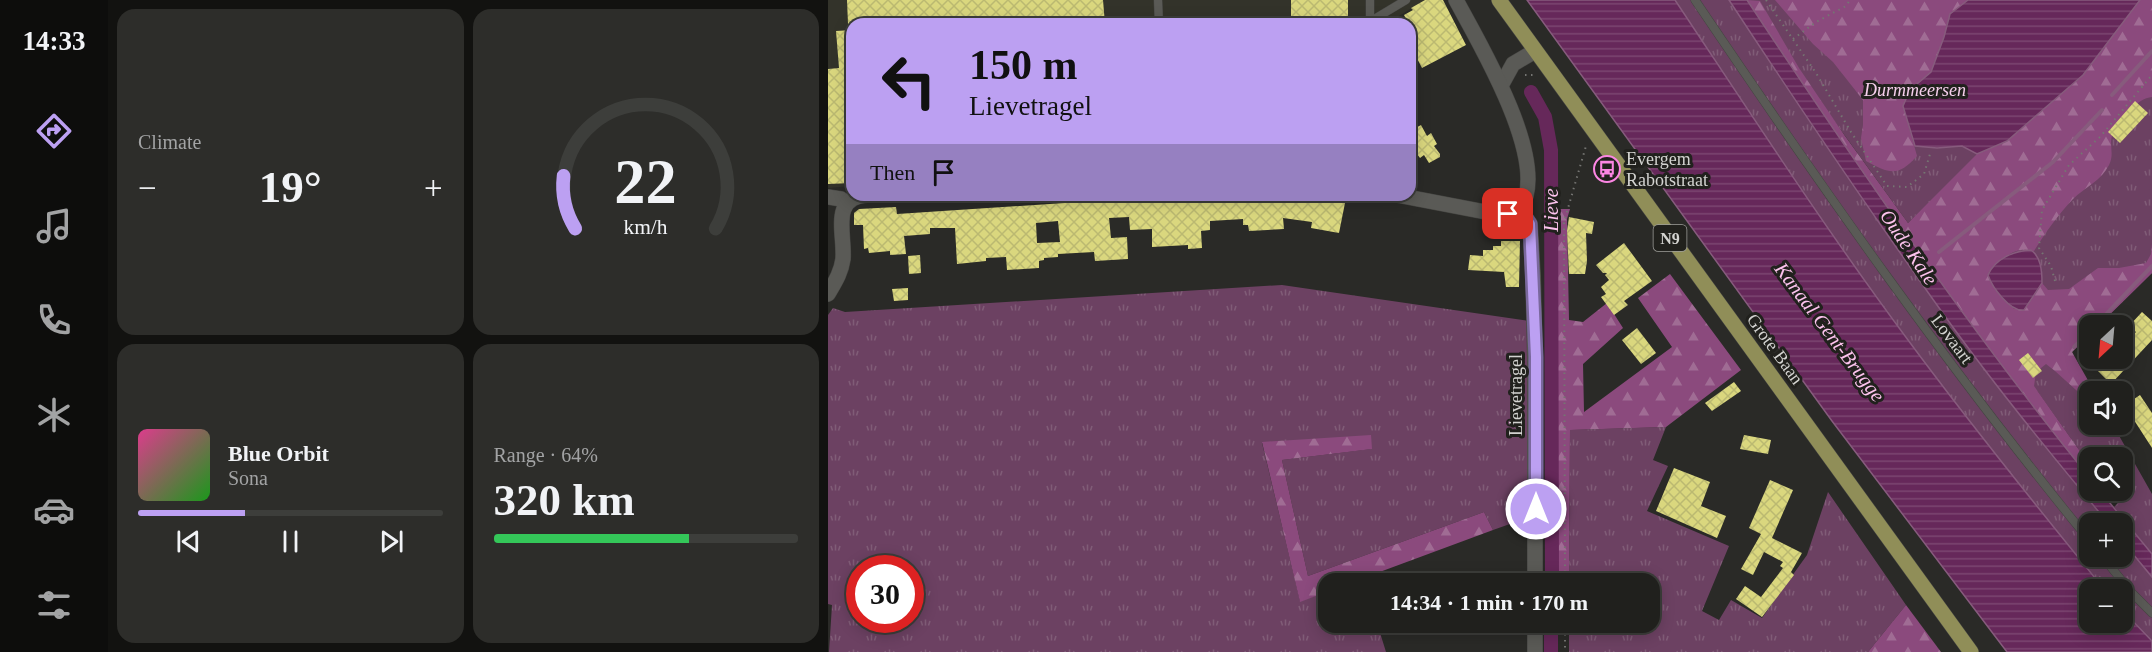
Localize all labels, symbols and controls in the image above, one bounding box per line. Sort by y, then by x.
text: 14:33 [23,26,86,56]
icon: left [870,42,948,120]
text: 150 m [969,42,1078,88]
park label: Durmmeersen [1863,80,1966,100]
text: Lievetragel [969,91,1092,121]
icon: directions [33,110,75,152]
text: Climate [138,131,201,153]
text: 22 [615,147,677,216]
place label: Evergem Rabotstraat [1626,149,1708,190]
bus stop icon: Evergem Rabotstraat [1592,154,1622,184]
icon: arrive [927,156,960,189]
text: Then [870,160,915,185]
text: 19° [259,162,322,212]
text: − [138,170,157,206]
text: + [424,170,443,206]
pin [1482,188,1533,239]
water label: Lieve [1540,188,1562,233]
icon: arrive [1491,197,1524,230]
icon: music [33,205,75,247]
water label: Oude Kale [1876,205,1942,289]
text: km/h [624,215,668,239]
road number: N9 [1654,225,1686,251]
water label: Kanaal Gent-Brugge [1769,257,1890,407]
icon: phone [33,299,75,341]
street label: Grote Baan [1743,310,1807,388]
street label: Lovaart [1927,311,1977,367]
north arrow [2079,315,2133,369]
map controls [2079,315,2133,633]
street label: Lievetragel [1506,354,1526,436]
button: sound [2079,381,2133,435]
icon: climate [33,394,75,436]
text: Blue Orbit [228,441,329,466]
text: Range · 64% [494,444,598,466]
button: search [2079,447,2133,501]
text: Sona [228,467,268,489]
text: 320 km [494,475,635,525]
position arrow [1504,477,1568,541]
icon: car [33,489,75,531]
button: + [2079,513,2133,567]
icon: previous [172,525,205,558]
icon: pause [274,525,307,558]
icon: next [375,525,408,558]
speed limit sign: 30 [846,555,924,633]
button: − [2079,579,2133,633]
icon: filters [33,584,75,626]
text: 14:34 · 1 min · 170 m [1390,590,1588,615]

